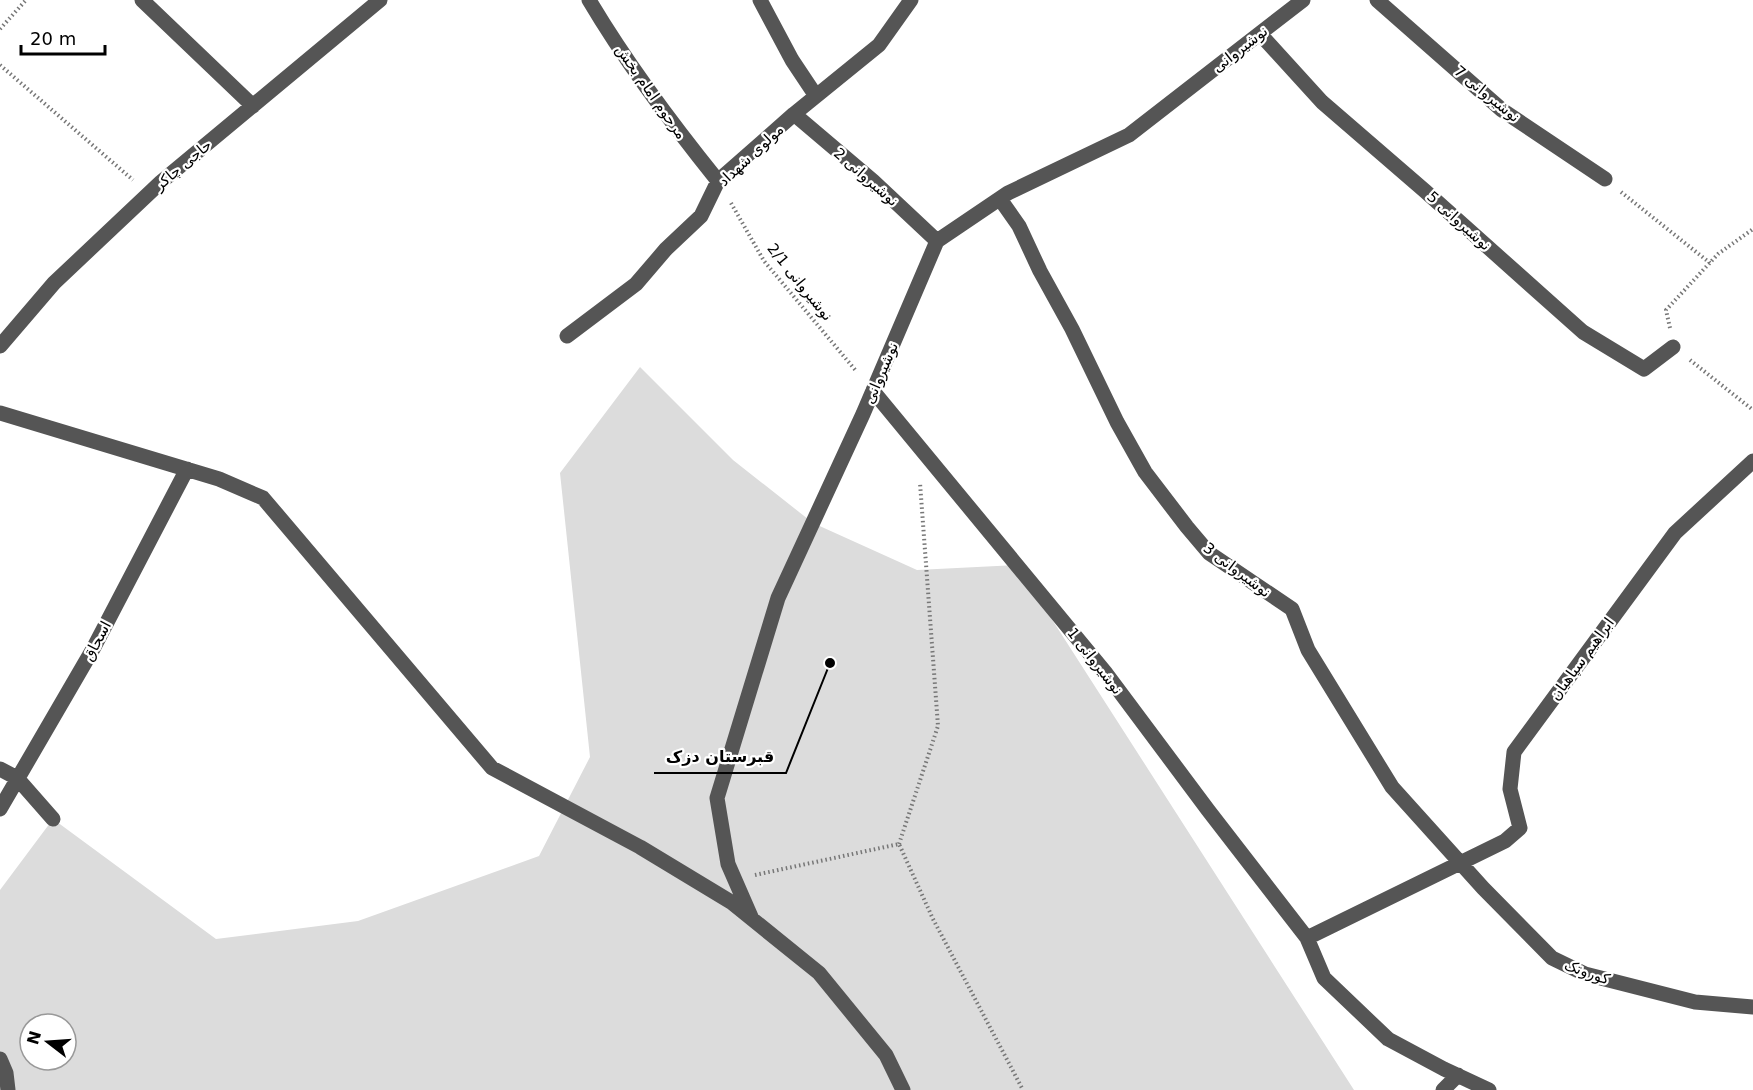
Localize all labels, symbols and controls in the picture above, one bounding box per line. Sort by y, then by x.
scale bar [21,18,105,56]
street label: نوشیروانی [1209,22,1271,76]
text: 20 m [30,28,76,49]
street label: مرحوم امام بخش [612,41,690,143]
street label: نوشیروانی 7 [1450,62,1524,126]
street label: مولوی شهداد [715,120,787,190]
street label: حاجی چاکر [150,136,215,195]
street label: نوشیروانی 2 [830,144,902,210]
street label: نوشیروانی 5 [1423,188,1495,254]
street label: نوشیروانی 2/1 [763,240,837,324]
street label: نوشیروانی [860,339,902,407]
street label: نوشیروانی 3 [1200,539,1274,601]
street label: ابراهیم سپاهیان [1546,614,1619,704]
street label: اسحاق [79,618,115,664]
street label: نوشیروانی 1 [1063,624,1127,698]
callout: قبرستان دزک [654,739,786,773]
text: قبرستان دزک [666,747,774,766]
street label: کوروتک [1562,956,1613,989]
north arrow [18,1012,78,1072]
text: N [23,1029,45,1047]

